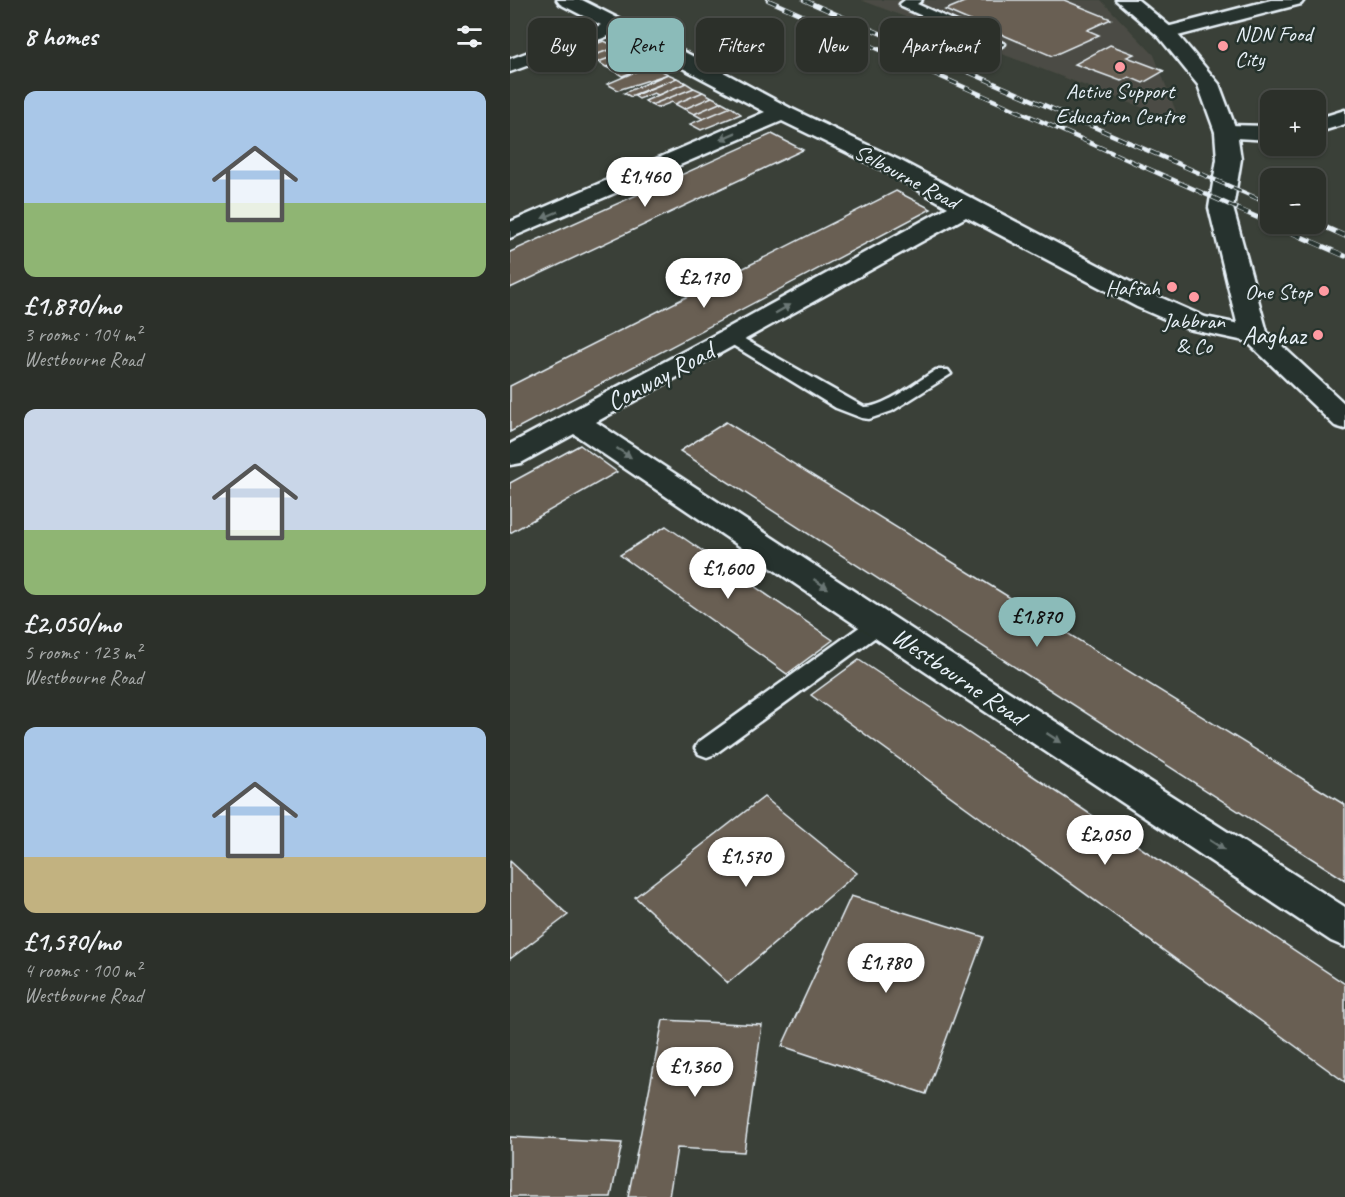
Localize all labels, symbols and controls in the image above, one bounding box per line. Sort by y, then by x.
chip: Buy [528,18,596,72]
chip: Rent [608,18,684,72]
chip: Filters [696,18,784,72]
chip: New [796,18,868,72]
chip: Apartment [880,18,1000,72]
text: 8 homes [24,20,97,53]
icon: filters [453,20,486,53]
place label: NDN Food City [1235,20,1315,73]
marker: NDN Food City [1216,39,1230,53]
marker: Active Support Education Centre [1113,60,1127,74]
place label: Active Support Education Centre [1056,77,1186,130]
map controls [1260,90,1326,234]
button: + [1260,90,1326,156]
icon: home [201,130,309,238]
one-way arrow [720,132,737,141]
street label: Selbourne Road [850,138,966,218]
pin: £1,460 [596,157,694,208]
text: £1,460 [620,164,670,189]
button: − [1260,168,1326,234]
one-way arrow [541,210,558,219]
pin: £2,170 [655,258,753,309]
text: £2,170 [680,265,728,290]
place label: Hafsah [1105,274,1161,302]
place label: One Stop [1245,278,1314,306]
marker: Hafsah [1165,280,1179,294]
marker: One Stop [1317,284,1331,298]
text: £1,870/mo [24,289,121,322]
marker: Jabbran & Co [1187,290,1201,304]
one-way arrow [775,303,791,314]
place label: Jabbran & Co [1162,307,1226,360]
place label: Aaghaz [1242,319,1308,352]
text: 3 rooms · 104 m² [24,322,141,347]
marker: Aaghaz [1311,328,1325,342]
street label: Conway Road [601,333,723,418]
text: Westbourne Road [24,347,143,372]
one-way arrow [615,447,631,459]
icon: home [201,448,309,556]
pin: £1,600 [679,549,777,600]
text: £1,600 [703,556,753,581]
one-way arrow [813,578,829,590]
pin: £1,870 [988,597,1086,648]
text: £1,870 [1013,604,1061,629]
text: £2,050/mo [24,607,121,640]
street label: Westbourne Road [885,620,1035,735]
text: 5 rooms · 123 m² [24,640,141,665]
text: Westbourne Road [24,665,143,690]
one-way arrow [1045,733,1062,744]
icon: home [201,766,309,874]
pin: £2,050 [1056,815,1154,866]
text: £2,050 [1081,822,1129,847]
pin: £1,570 [697,837,795,888]
one-way arrow [1209,839,1225,850]
text: £1,570 [722,844,770,869]
text: £1,570/mo [24,925,120,958]
pin: £1,780 [837,943,935,994]
text: £1,780 [862,950,910,975]
text: 4 rooms · 100 m² [24,958,141,983]
text: Westbourne Road [24,983,143,1008]
pin: £1,360 [646,1047,744,1098]
text: £1,360 [670,1054,720,1079]

